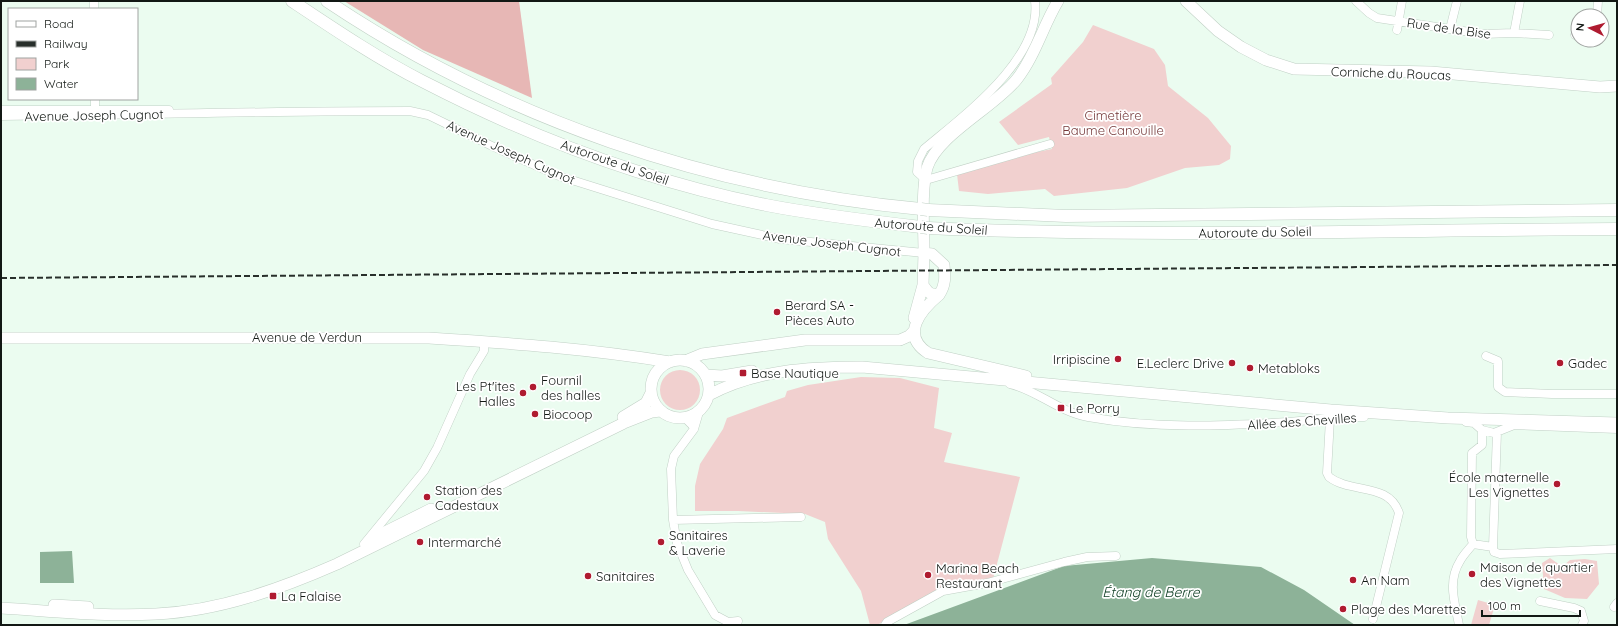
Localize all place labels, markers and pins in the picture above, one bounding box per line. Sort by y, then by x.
place label: Berard SA - Pièces Auto [785,297,855,328]
marker: Berard SA - Pièces Auto [772,307,782,317]
place label: Irripiscine [1053,351,1110,367]
marker: Irripiscine [1113,354,1123,364]
place label: E.Leclerc Drive [1137,355,1224,371]
place label: Gadec [1568,355,1607,371]
marker: E.Leclerc Drive [1227,358,1237,368]
marker: Gadec [1555,358,1565,368]
place label: Metabloks [1258,360,1320,376]
marker: Metabloks [1245,363,1255,373]
place label: Base Nautique [751,365,839,381]
marker: Base Nautique [738,368,748,378]
place label: Fournil des halles [541,372,600,403]
place label: Les Pt'ites Halles [456,378,515,409]
marker: Fournil des halles [528,382,538,392]
marker: Les Pt'ites Halles [518,388,528,398]
place label: Le Porry [1069,400,1120,416]
marker: Le Porry [1056,403,1066,413]
place label: Biocoop [543,406,593,422]
marker: Biocoop [530,409,540,419]
place label: École maternelle Les Vignettes [1449,469,1549,500]
marker: École maternelle Les Vignettes [1552,479,1562,489]
place label: Station des Cadestaux [435,482,502,513]
marker: Station des Cadestaux [422,492,432,502]
place label: Sanitaires & Laverie [669,527,728,558]
place label: Intermarché [428,534,501,550]
marker: Intermarché [415,537,425,547]
marker: Sanitaires & Laverie [656,537,666,547]
place label: Maison de quartier des Vignettes [1480,559,1593,590]
place label: Marina Beach Restaurant [936,560,1019,591]
place label: Sanitaires [596,568,655,584]
marker: Maison de quartier des Vignettes [1467,569,1477,579]
marker: Marina Beach Restaurant [923,570,933,580]
marker: Sanitaires [583,571,593,581]
place label: An Nam [1361,572,1410,588]
marker: An Nam [1348,575,1358,585]
place label: La Falaise [281,588,341,604]
marker: La Falaise [268,591,278,601]
place label: Plage des Marettes [1351,601,1466,617]
marker: Plage des Marettes [1338,604,1348,614]

